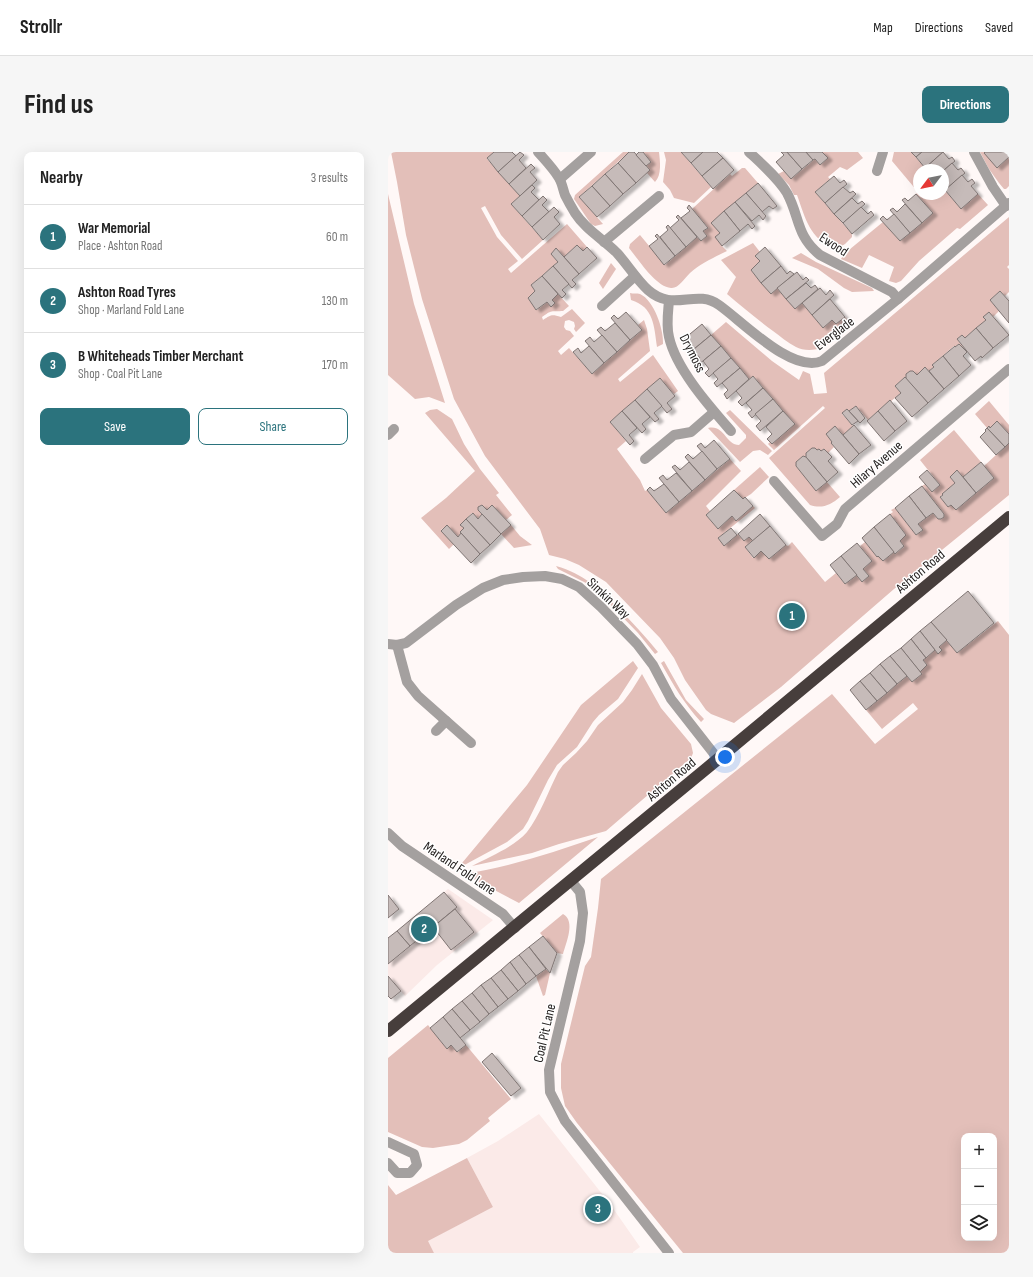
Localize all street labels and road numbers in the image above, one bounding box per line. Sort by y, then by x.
street label: Ewood [816,229,851,260]
street label: Everglade [811,313,858,354]
street label: Drymoss [676,331,709,375]
street label: Hilary Avenue [847,437,906,492]
street label: Ashton Road [892,546,948,597]
street label: Simkin Way [583,574,634,623]
street label: Ashton Road [643,754,699,805]
street label: Marland Fold Lane [420,838,499,899]
street label: Coal Pit Lane [529,1002,560,1064]

